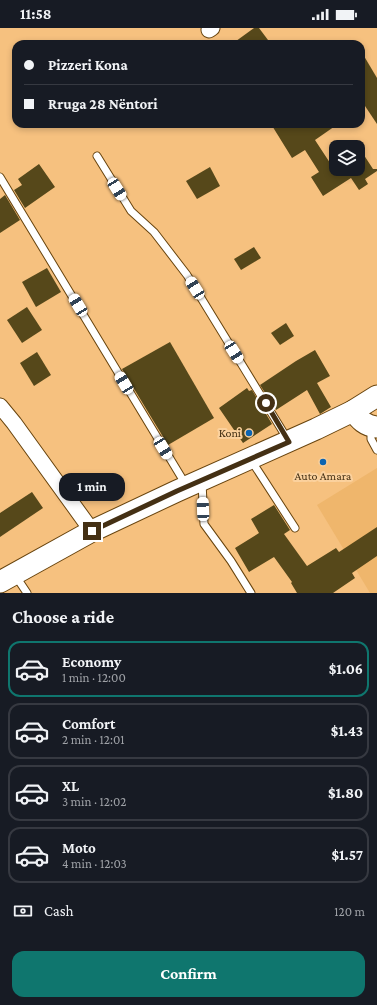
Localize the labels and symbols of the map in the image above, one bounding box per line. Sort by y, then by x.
car [106,176,128,202]
car [184,275,206,301]
car [67,292,89,318]
car [223,339,245,365]
car [113,370,135,396]
route start [257,394,275,412]
place label: Koni [219,426,241,440]
marker: Koni [244,428,254,438]
car [152,435,174,461]
marker: Auto Amara [318,457,328,467]
place label: Auto Amara [295,469,352,483]
callout: 1 min [59,473,125,501]
car [197,497,209,521]
route end [83,522,101,540]

